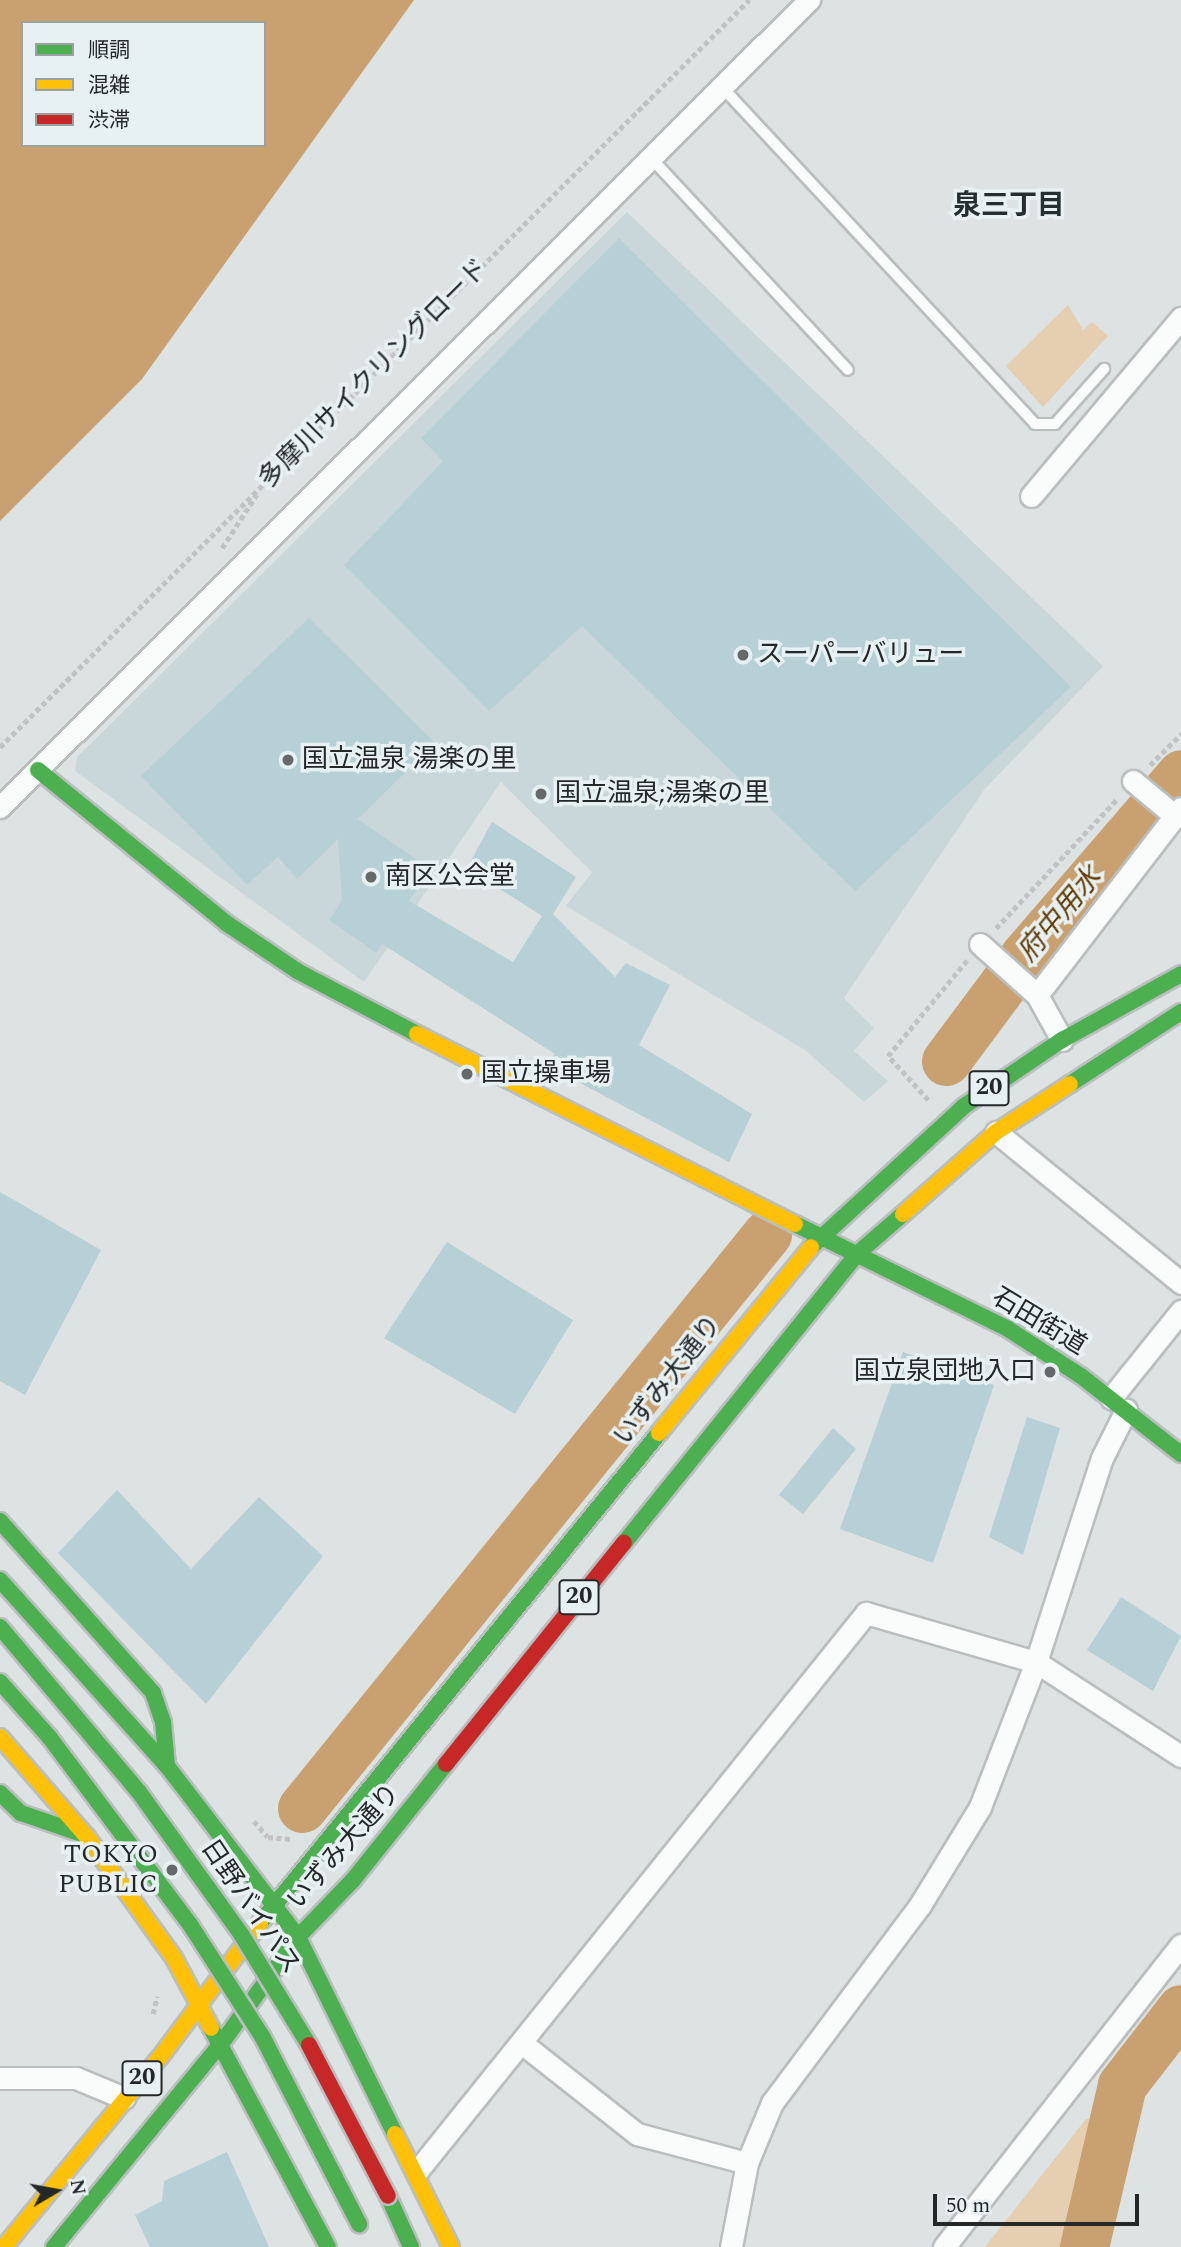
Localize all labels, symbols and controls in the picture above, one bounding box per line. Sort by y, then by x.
legend [21,21,266,147]
text: 順調 [88,35,130,67]
text: 混雑 [88,70,130,102]
text: 渋滞 [88,105,130,137]
district label: 泉三丁目 [953,189,1065,223]
street label: 多摩川サイクリングロード [253,253,495,495]
place label: スーパーバリュー [757,639,965,671]
marker: スーパーバリュー [735,647,751,663]
place label: 国立温泉 湯楽の里 [302,744,516,776]
marker: 国立温泉 湯楽の里 [280,752,296,768]
place label: 国立温泉;湯楽の里 [555,778,769,810]
marker: 国立温泉;湯楽の里 [533,786,549,802]
place label: 南区公会堂 [385,861,515,893]
water label: 府中用水 [1011,861,1109,969]
marker: 南区公会堂 [363,869,379,885]
place label: 国立操車場 [481,1058,611,1090]
marker: 国立操車場 [459,1066,475,1082]
road number: 20 [968,1068,1010,1108]
street label: 石田街道 [986,1282,1092,1362]
street label: いずみ大通り [608,1310,728,1452]
place label: 国立泉団地入口 [854,1356,1036,1388]
marker: 国立泉団地入口 [1042,1364,1058,1380]
road number: 20 [558,1576,600,1618]
street label: いずみ大通り [281,1778,407,1916]
street label: 日野バイパス [193,1834,307,1980]
place label: TOKYO PUBLIC [58,1839,158,1900]
marker: TOKYO PUBLIC [164,1862,180,1878]
road number: 20 [121,2057,163,2098]
north arrow [21,2156,91,2226]
text: N [62,2177,93,2197]
scale bar [936,2180,1142,2224]
text: 50 m [946,2190,990,2222]

